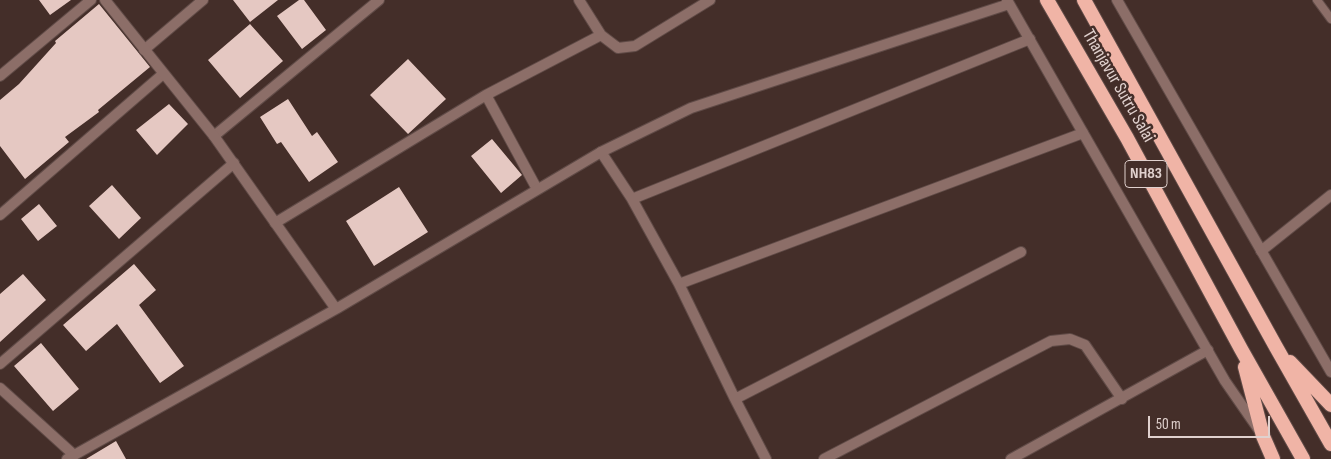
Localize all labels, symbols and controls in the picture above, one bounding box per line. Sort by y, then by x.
street label: Thanjavur Sutru Salai [1077,26,1159,146]
road number: NH83 [1125,160,1167,188]
scale bar [1151,406,1274,438]
text: 50 m [1156,415,1181,434]

